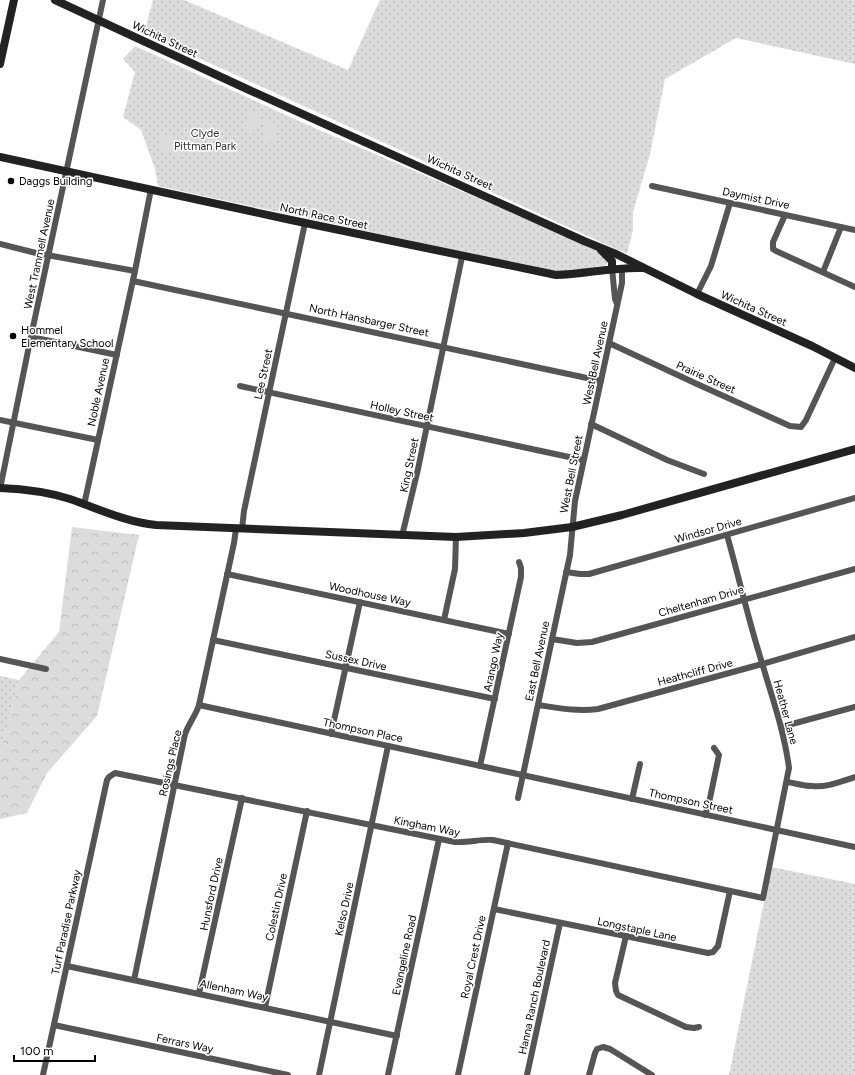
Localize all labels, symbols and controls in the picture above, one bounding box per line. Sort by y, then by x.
street label: Wichita Street [130,19,200,60]
park label: Clyde Pittman Park [174,127,237,153]
street label: Wichita Street [425,152,495,193]
place label: Daggs Building [19,175,92,188]
marker: Daggs Building [6,176,16,186]
street label: Daymist Drive [721,185,791,212]
street label: West Trammell Avenue [21,198,58,310]
street label: North Race Street [279,201,369,232]
street label: Wichita Street [719,288,789,329]
street label: North Hansbarger Street [308,301,430,340]
street label: West Bell Avenue [580,320,611,406]
place label: Hommel Elementary School [21,324,113,350]
marker: Hommel Elementary School [8,331,18,341]
street label: Lee Street [252,348,275,401]
street label: Noble Avenue [85,357,112,428]
street label: Prairie Street [674,359,738,396]
street label: Holley Street [369,398,435,425]
street label: West Bell Street [558,434,585,514]
street label: King Street [397,437,422,494]
street label: Windsor Drive [673,515,743,546]
street label: Woodhouse Way [328,579,412,610]
street label: Cheltenham Drive [657,583,745,620]
street label: East Bell Avenue [523,620,552,702]
street label: Arango Way [481,631,506,693]
street label: Sussex Drive [324,648,388,673]
street label: Heathcliff Drive [656,656,734,689]
street label: Heather Lane [771,679,800,746]
street label: Thompson Place [322,716,404,745]
street label: Rosings Place [157,729,184,798]
street label: Thompson Street [648,786,734,817]
street label: Kingham Way [393,814,461,839]
street label: Hunsford Drive [197,856,226,932]
street label: Turf Paradise Parkway [49,868,84,976]
street label: Colestin Drive [263,872,290,942]
street label: Kelso Drive [332,881,357,937]
street label: Evangeline Road [390,914,419,996]
street label: Royal Crest Drive [458,914,489,1000]
street label: Longstaple Lane [596,915,678,944]
street label: Hanna Ranch Boulevard [516,939,553,1056]
street label: Allenham Way [198,977,270,1004]
street label: Ferrars Way [155,1031,215,1056]
scale bar [14,1037,95,1063]
text: 100 m [20,1044,54,1058]

